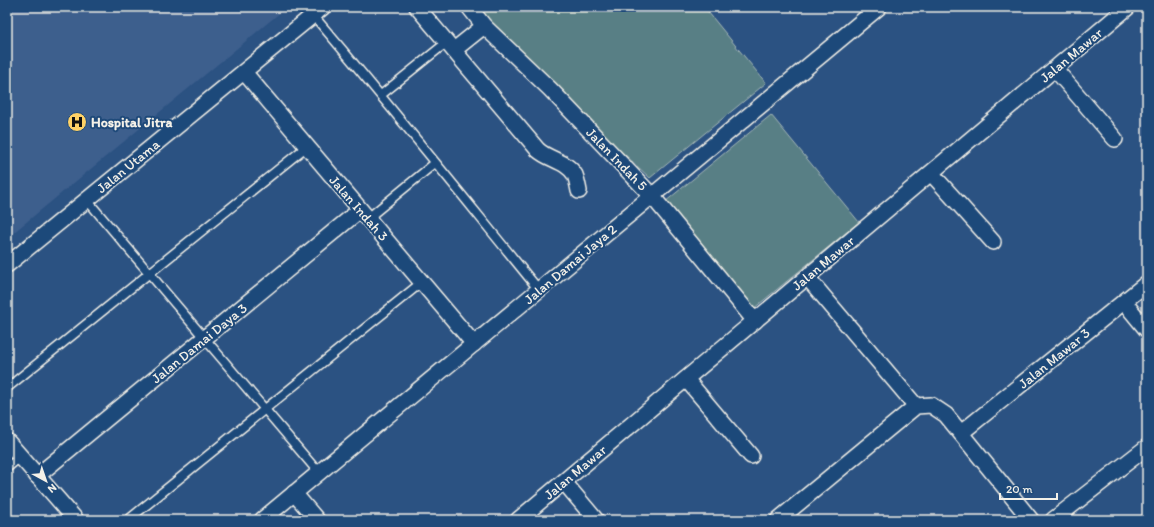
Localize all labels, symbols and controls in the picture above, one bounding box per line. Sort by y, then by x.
street label: Jalan Mawar [1037,24,1106,86]
hospital icon: Hospital Jitra [66,111,88,133]
place label: Hospital Jitra [91,114,172,131]
street label: Jalan Indah 5 [582,124,651,194]
street label: Jalan Utama [93,135,164,197]
street label: Jalan Indah 3 [326,172,392,245]
street label: Jalan Damai Jaya 2 [521,220,621,308]
street label: Jalan Mawar [789,232,858,294]
street label: Jalan Damai Daya 3 [148,299,251,387]
street label: Jalan Mawar 3 [1015,324,1094,392]
street label: Jalan Mawar [541,441,610,503]
north arrow [26,461,66,501]
scale bar [1000,475,1057,501]
text: N [45,481,59,496]
text: 20 m [1006,482,1033,496]

